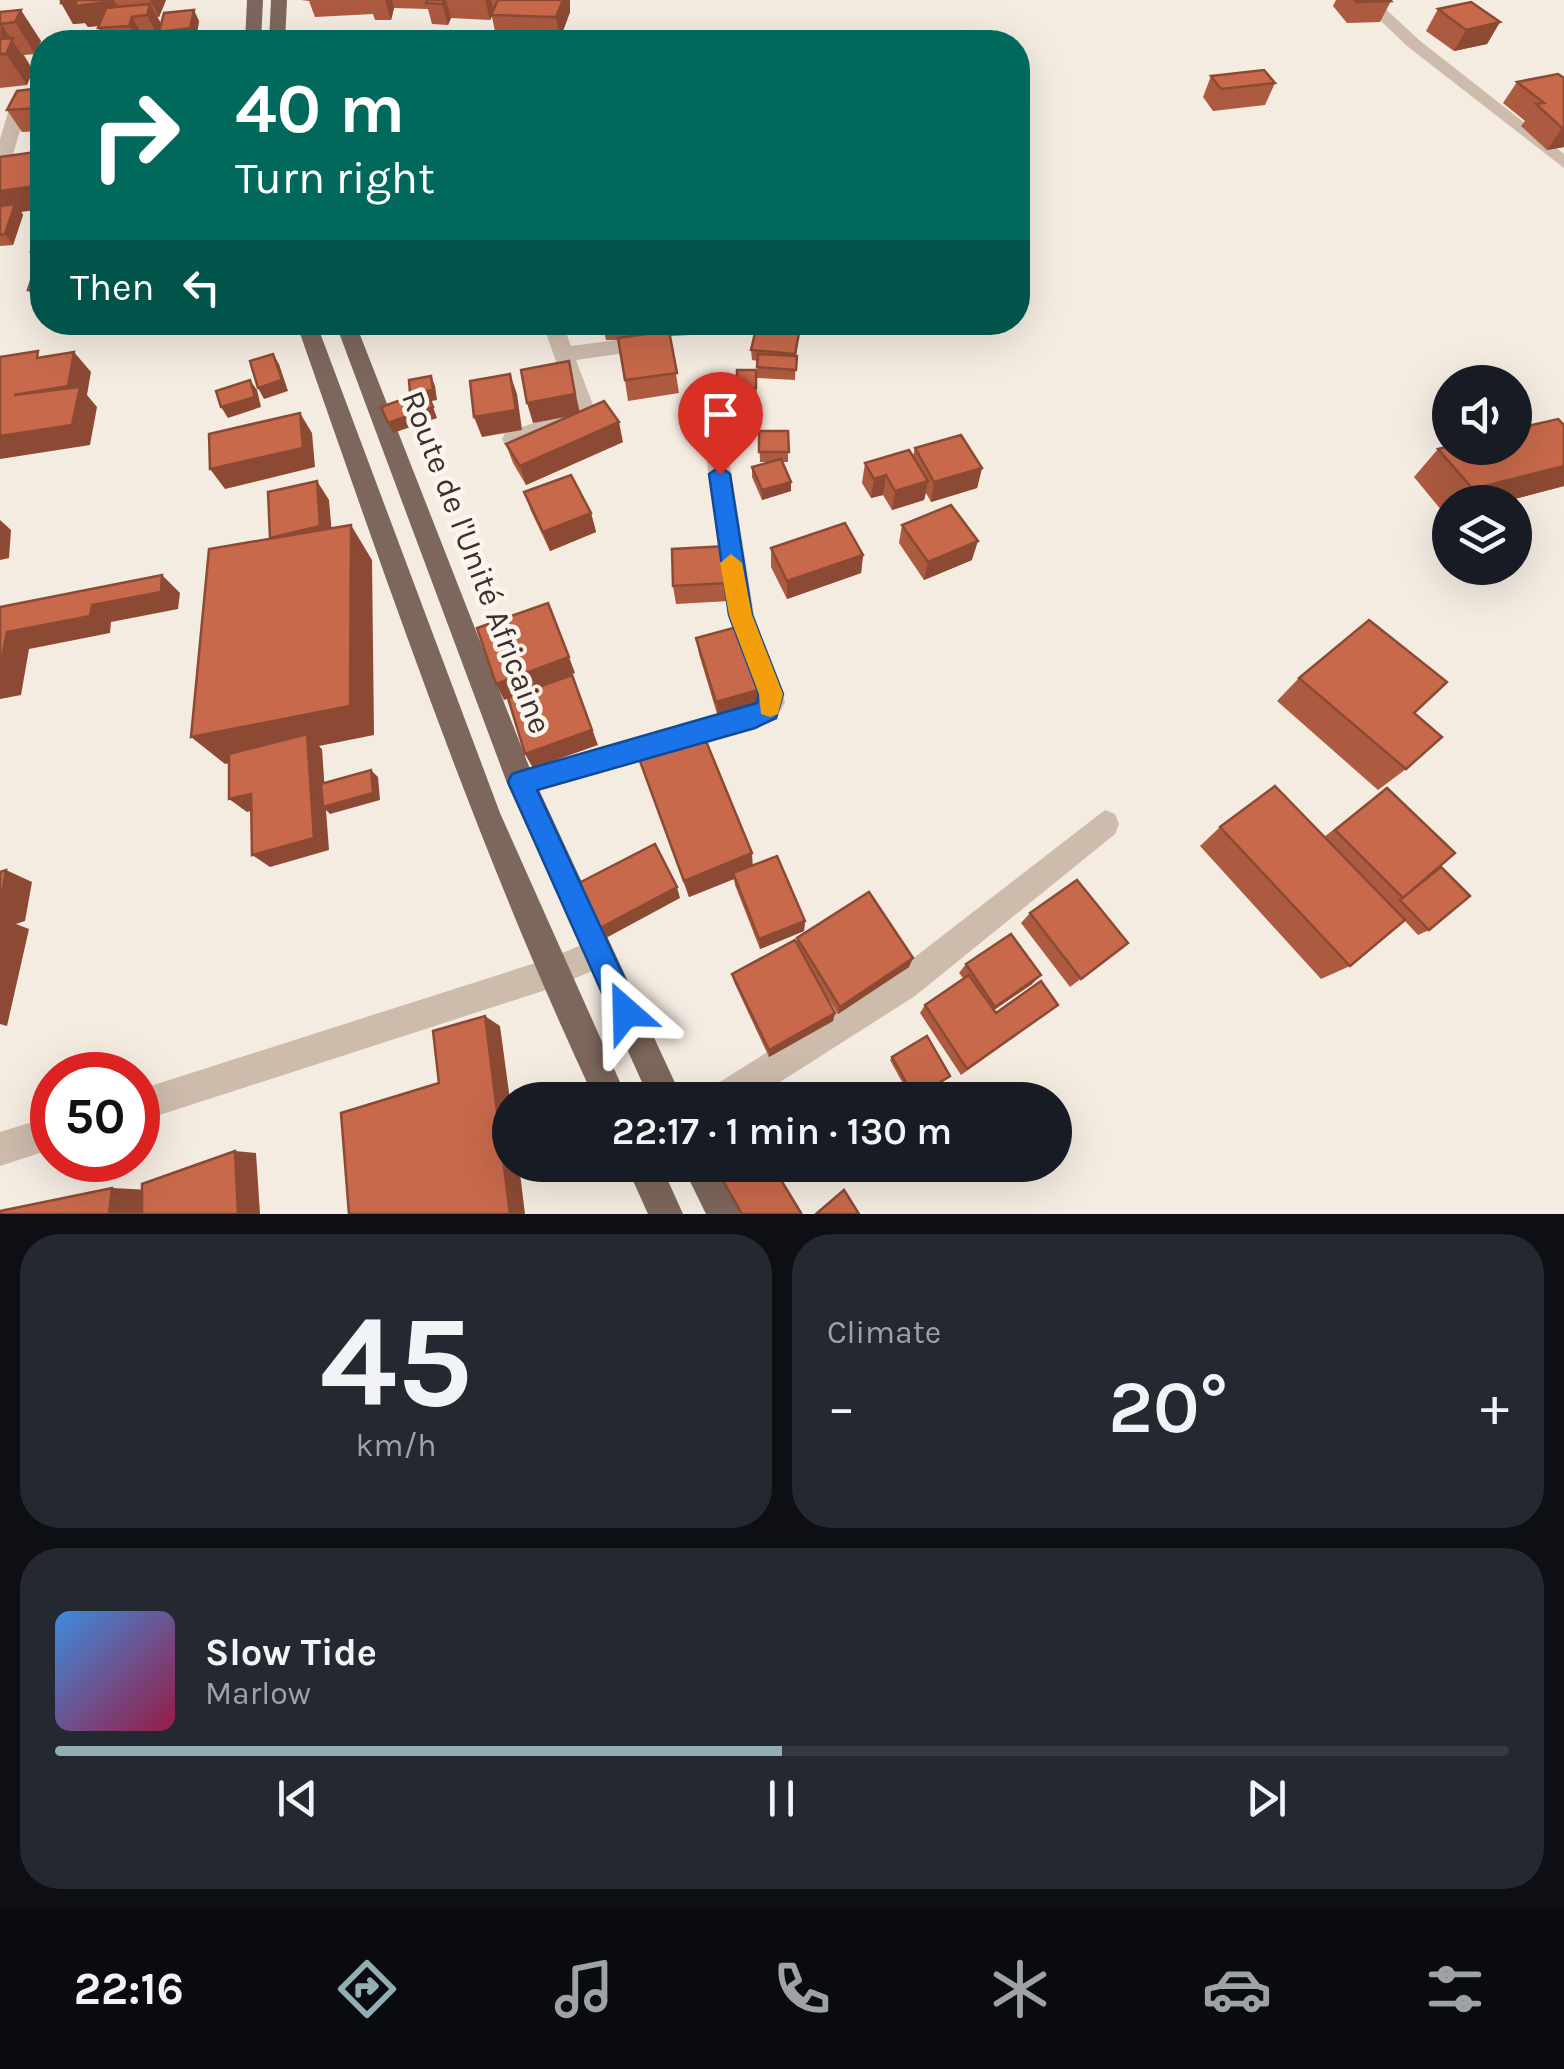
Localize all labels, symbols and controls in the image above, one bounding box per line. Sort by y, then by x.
text: 40 m [235,68,405,150]
icon: right [70,70,200,200]
text: Turn right [235,152,435,204]
icon: left [174,260,229,315]
text: Then [70,265,154,310]
map controls [1432,365,1532,585]
button: sound [1432,365,1532,465]
pin [678,372,763,475]
street label: Route de l'Unité Africaine [394,386,559,739]
icon: arrive [693,387,748,442]
button: layers [1432,485,1532,585]
position arrow [574,960,678,1064]
speed limit sign: 50 [30,1052,160,1182]
text: 22:17 · 1 min · 130 m [612,1109,952,1154]
text: 45 [319,1286,473,1438]
text: Climate [827,1314,941,1351]
text: 20° [1108,1363,1228,1451]
text: − [827,1375,856,1439]
text: + [1480,1375,1509,1439]
text: km/h [355,1427,437,1464]
text: Slow Tide [205,1630,377,1675]
text: Marlow [205,1675,311,1712]
icon: previous [270,1771,325,1826]
icon: pause [754,1771,809,1826]
icon: next [1239,1771,1294,1826]
icon: directions [332,1954,402,2024]
icon: music [549,1954,619,2024]
icon: phone [767,1954,837,2024]
icon: climate [985,1954,1055,2024]
icon: car [1202,1954,1272,2024]
icon: filters [1420,1954,1490,2024]
text: 22:16 [74,1963,184,2015]

